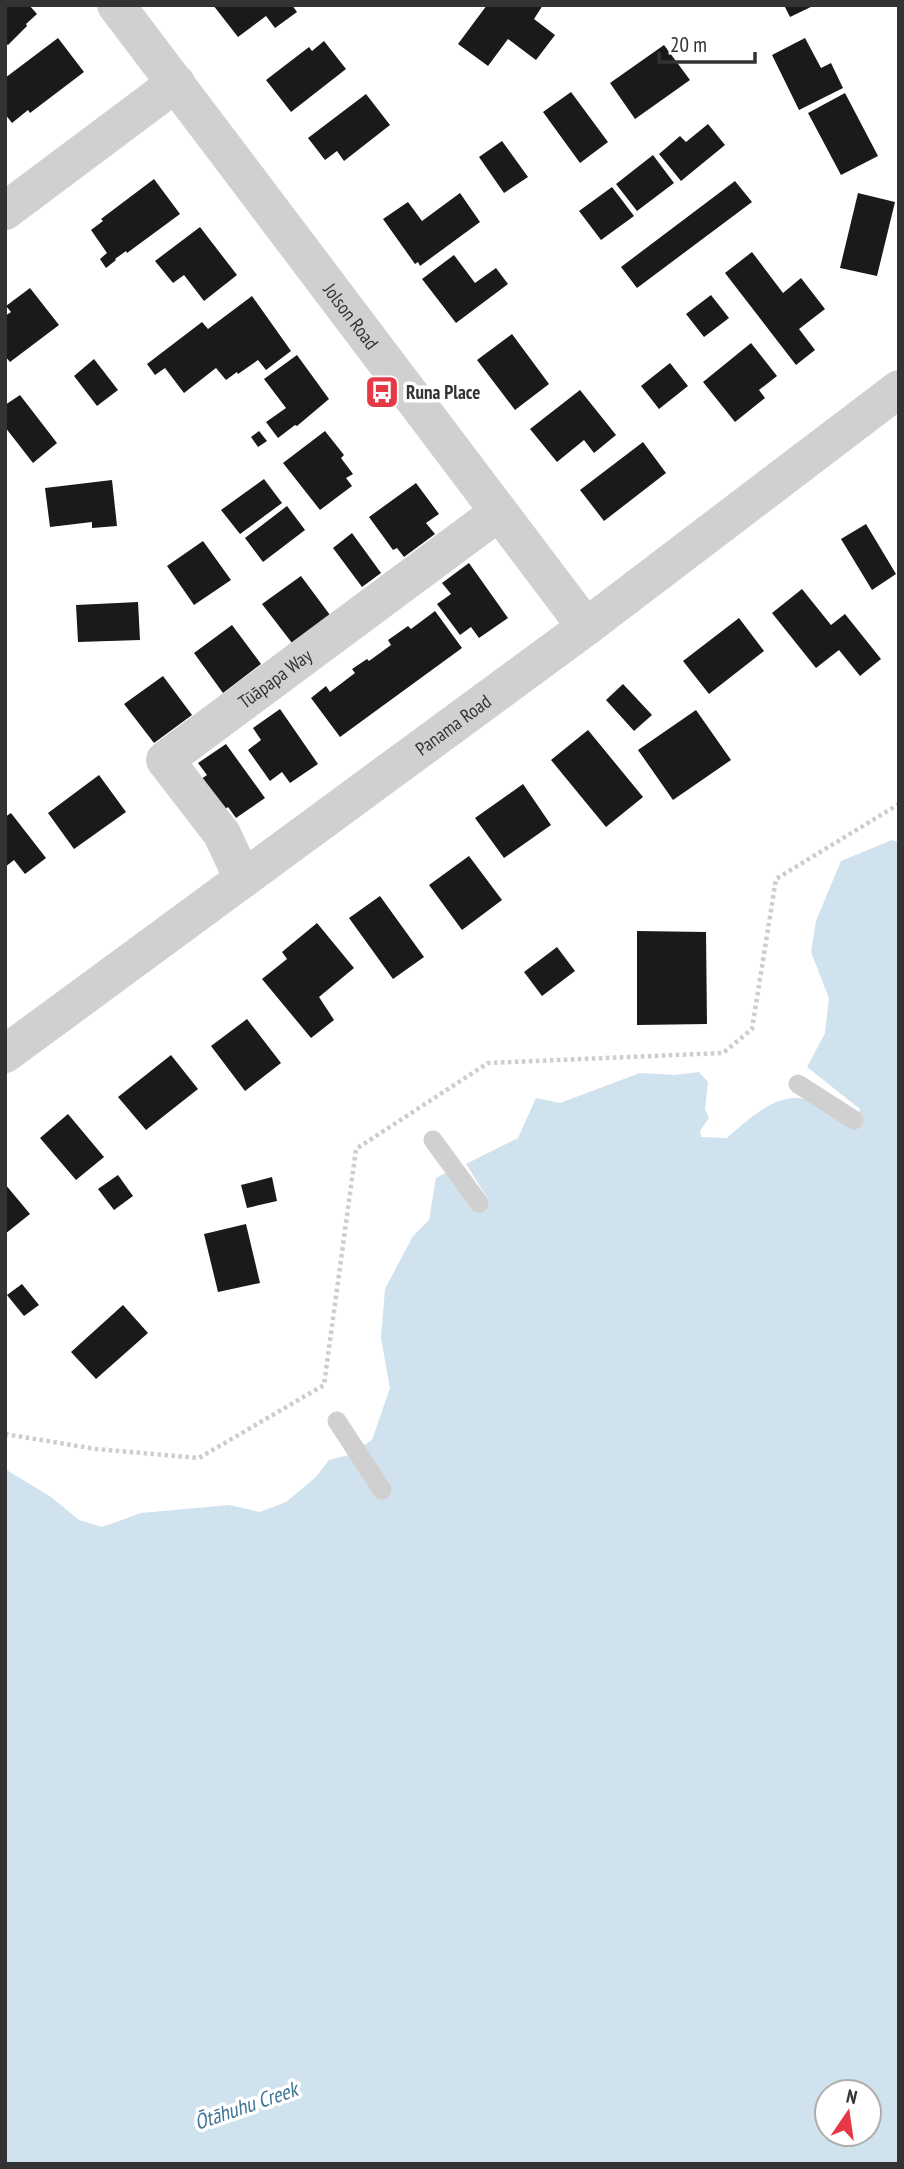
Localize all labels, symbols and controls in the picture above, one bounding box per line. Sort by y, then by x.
scale bar [659,21,755,65]
text: 20 m [670,31,707,58]
street label: Jolson Road [318,278,384,354]
bus stop icon: Runa Place [363,373,401,411]
place label: Runa Place [406,380,480,404]
street label: Tūāpapa Way [233,643,317,714]
street label: Panama Road [410,689,496,760]
water label: Ōtāhuhu Creek [191,2074,304,2136]
north arrow [813,2078,883,2148]
text: N [844,2084,860,2109]

